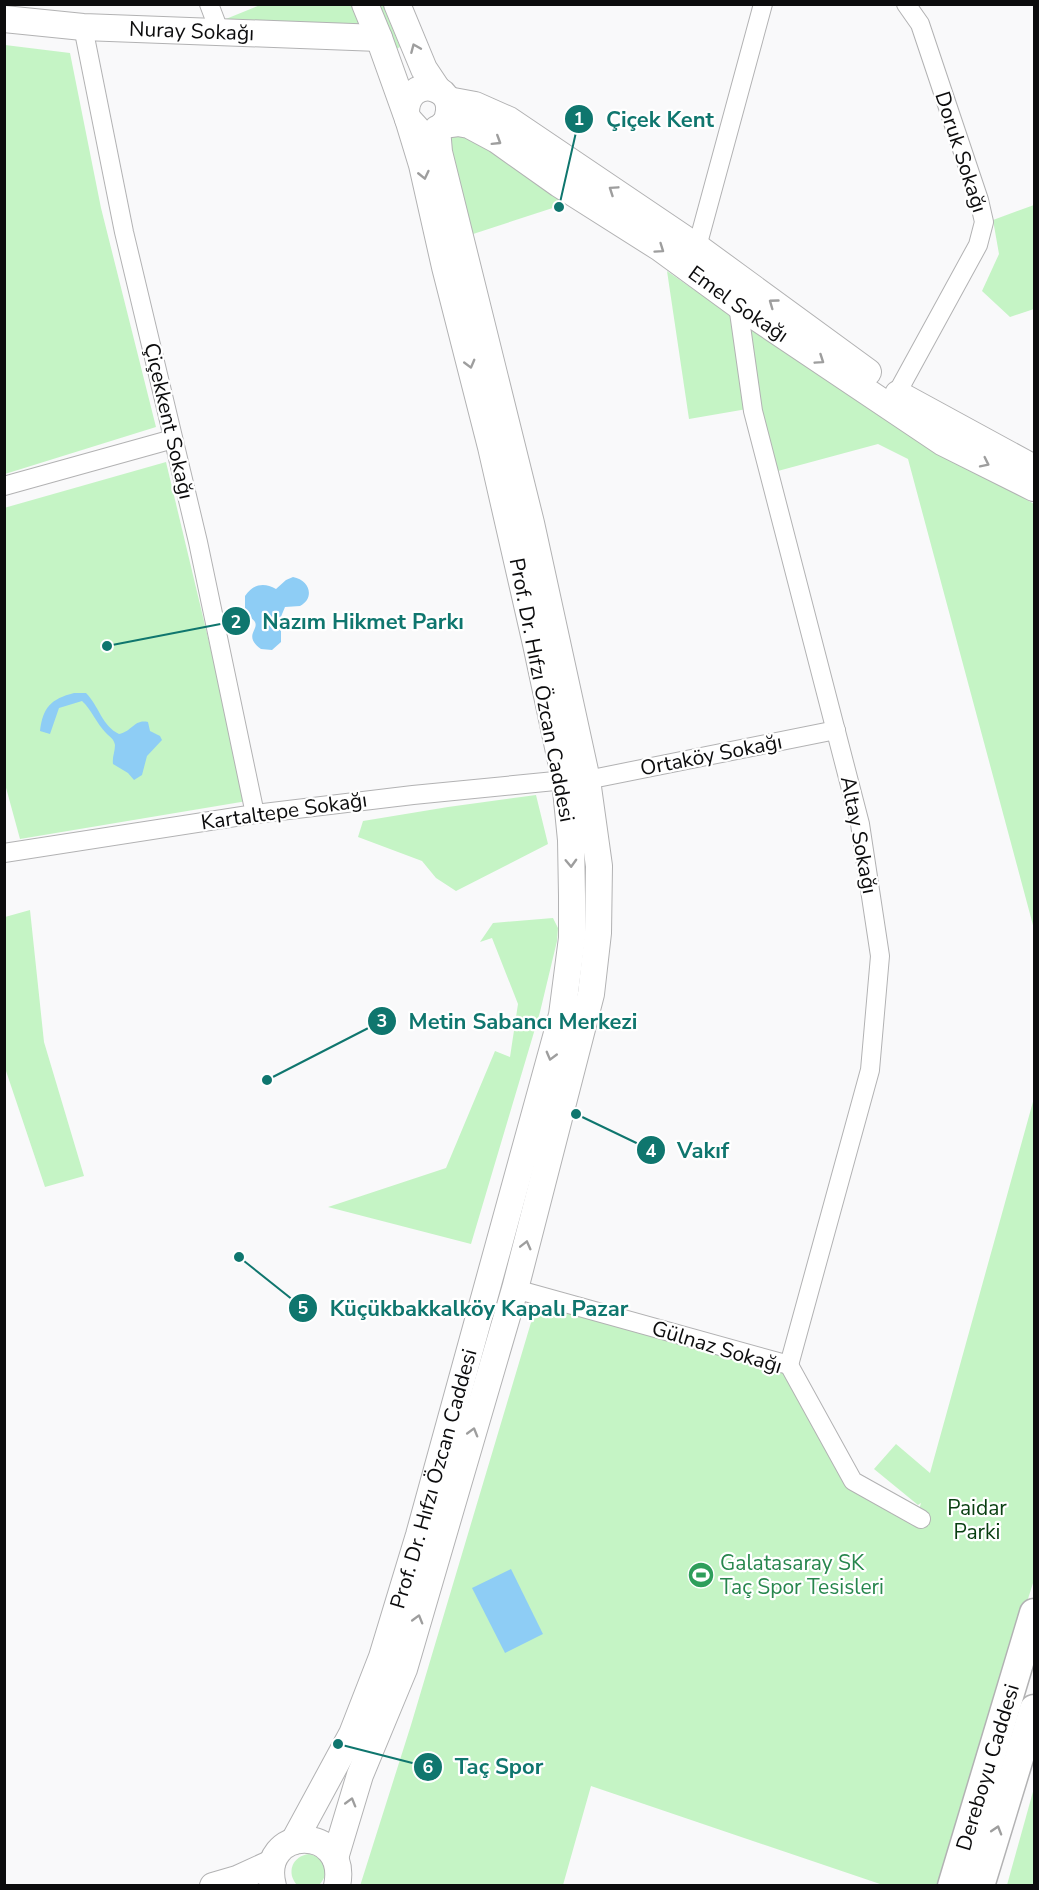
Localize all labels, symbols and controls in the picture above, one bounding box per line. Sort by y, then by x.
street label: Nuray Sokağı [128,15,255,47]
one-way arrow [410,44,422,55]
street label: Doruk Sokağı [928,88,994,216]
callout: Çiçek Kent [564,99,726,139]
text: Çiçek Kent [606,105,715,135]
text: 1 [574,107,584,131]
one-way arrow [491,133,502,144]
one-way arrow [417,170,430,180]
one-way arrow [609,186,620,197]
one-way arrow [653,242,664,253]
street label: Emel Sokağı [683,259,794,349]
one-way arrow [768,299,779,310]
street label: Çiçekkent Sokağı [137,340,201,502]
one-way arrow [813,353,824,364]
one-way arrow [463,359,475,369]
one-way arrow [978,456,989,467]
street label: Prof. Dr. Hıfzı Özcan Caddesi [503,556,581,824]
callout: Nazım Hikmet Parkı [221,601,476,641]
text: Nazım Hikmet Parkı [262,607,464,637]
text: 2 [231,610,241,634]
street label: Ortaköy Sokağı [638,728,784,782]
street label: Altay Sokağı [834,774,884,896]
street label: Kartaltepe Sokağı [199,785,369,837]
one-way arrow [565,859,578,868]
callout: Metin Sabancı Merkezi [367,1001,650,1041]
text: Metin Sabancı Merkezi [409,1007,637,1037]
text: 3 [377,1009,387,1033]
one-way arrow [545,1051,558,1061]
callout: Vakıf [636,1130,741,1170]
text: Vakıf [676,1136,730,1166]
text: 4 [646,1139,657,1163]
one-way arrow [519,1240,532,1250]
callout: Küçükbakkalköy Kapalı Pazar [288,1288,641,1328]
text: Küçükbakkalköy Kapalı Pazar [330,1294,629,1324]
text: 5 [298,1296,309,1320]
street label: Gülnaz Sokağı [648,1314,786,1380]
street label: Prof. Dr. Hıfzı Özcan Caddesi [383,1346,484,1612]
one-way arrow [466,1427,478,1438]
park label: Paidar Parki [947,1494,1007,1546]
place label: Galatasaray SK Taç Spor Tesisleri [720,1549,884,1601]
sports icon: Galatasaray SK Taç Spor Tesisleri [686,1560,716,1590]
one-way arrow [411,1614,423,1625]
street label: Dereboyu Caddesi [949,1680,1026,1854]
callout: Taç Spor [413,1747,555,1787]
text: Taç Spor [455,1752,544,1782]
text: 6 [423,1755,434,1779]
one-way arrow [344,1797,357,1807]
one-way arrow [990,1825,1002,1836]

